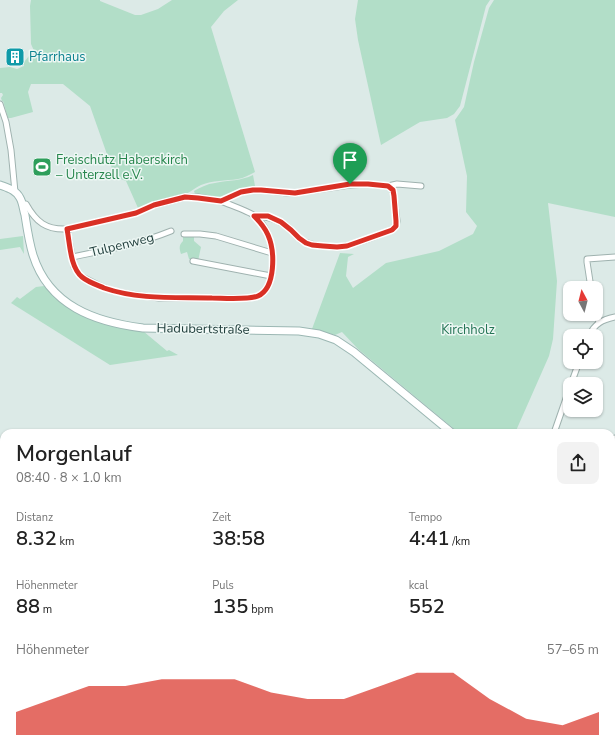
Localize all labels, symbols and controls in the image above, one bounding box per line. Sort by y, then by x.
building icon: Pfarrhaus [4,46,26,68]
place label: Pfarrhaus [29,48,86,66]
pin [333,143,367,184]
icon: arrive [339,149,361,171]
place label: Freischütz Haberskirch – Unterzell e.V. [56,151,188,184]
sports icon: Freischütz Haberskirch – Unterzell e.V. [31,156,53,178]
street label: Tulpenweg [88,228,156,262]
north arrow [563,281,603,321]
map controls [563,281,603,417]
street label: Hadubertstraße [156,319,250,339]
park label: Kirchholz [441,321,495,339]
button: locate [563,329,603,369]
button: layers [563,377,603,417]
text: Morgenlauf [16,439,132,469]
button: share [557,442,599,484]
text: 08:40 · 8 × 1.0 km [16,469,122,487]
text: Distanz [16,510,53,525]
text: Zeit [212,510,231,525]
text: Tempo [409,510,442,525]
text: 8.32 [16,525,57,552]
text: 38:58 [212,525,265,552]
text: 4:41 [409,525,449,552]
text: km [57,534,75,549]
text: /km [449,534,470,549]
text: Höhenmeter [16,578,78,593]
text: Puls [212,578,234,593]
text: kcal [409,578,428,593]
text: 88 [16,593,40,620]
text: 135 [212,593,248,620]
text: 552 [409,593,445,620]
text: m [40,602,52,617]
text: bpm [248,602,273,617]
text: Höhenmeter [16,641,89,659]
text: 57–65 m [547,641,599,659]

